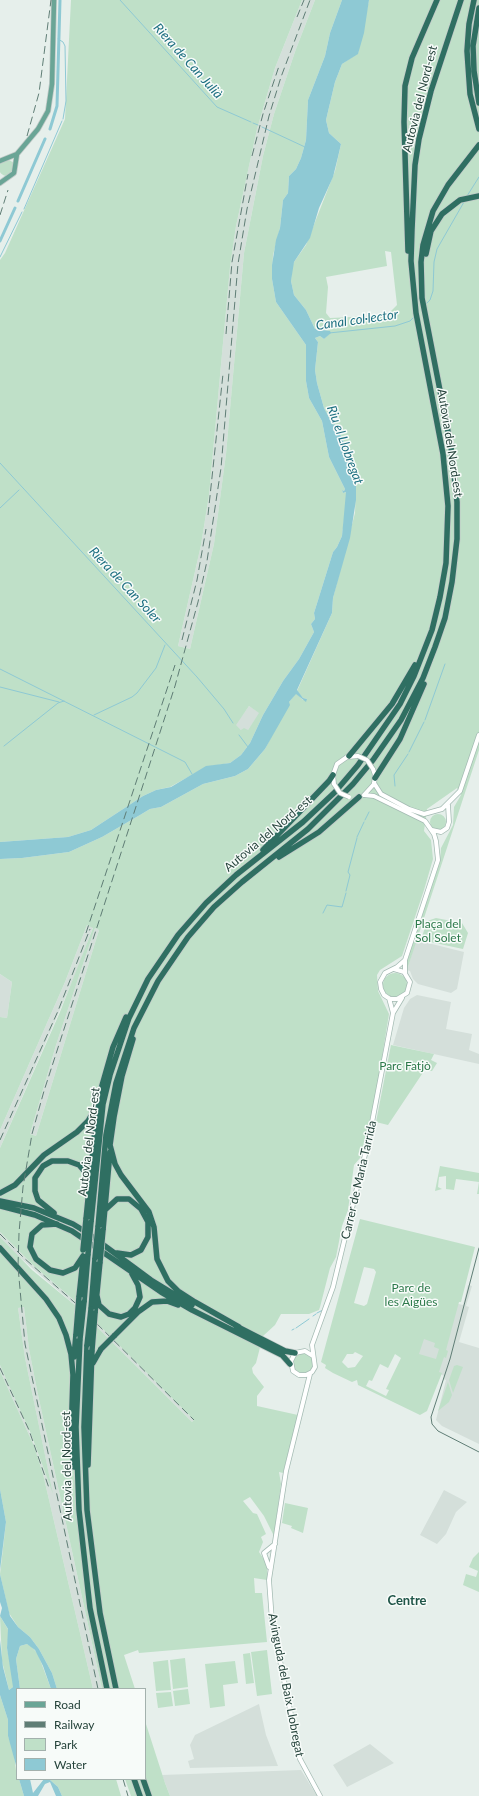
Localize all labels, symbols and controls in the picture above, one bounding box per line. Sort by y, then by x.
water label: Riera de Can Julià [150,20,226,102]
street label: Autovia del Nord-est [400,44,440,154]
water label: Canal col·lector [315,307,399,333]
street label: Autovia del Nord-est [434,388,466,498]
water label: Riu el Llobregat [323,403,367,487]
water label: Riera de Can Soler [86,544,164,626]
street label: Autovia del Nord-est [221,793,315,875]
park label: Plaça del Sol Solet [415,917,461,945]
park label: Parc Fatjò [379,1059,431,1073]
street label: Autovia del Nord-est [75,1087,103,1197]
street label: Carrer de Maria Tarrida [338,1119,380,1241]
park label: Parc de les Aigües [385,1281,437,1309]
street label: Autovia del Nord-est [59,1411,75,1521]
district label: Centre [387,1593,427,1609]
street label: Avinguda del Baix Llobregat [265,1612,307,1758]
legend [16,1688,146,1780]
text: Road [54,1697,81,1712]
text: Railway [54,1717,94,1732]
text: Park [54,1737,77,1752]
text: Water [54,1757,87,1772]

